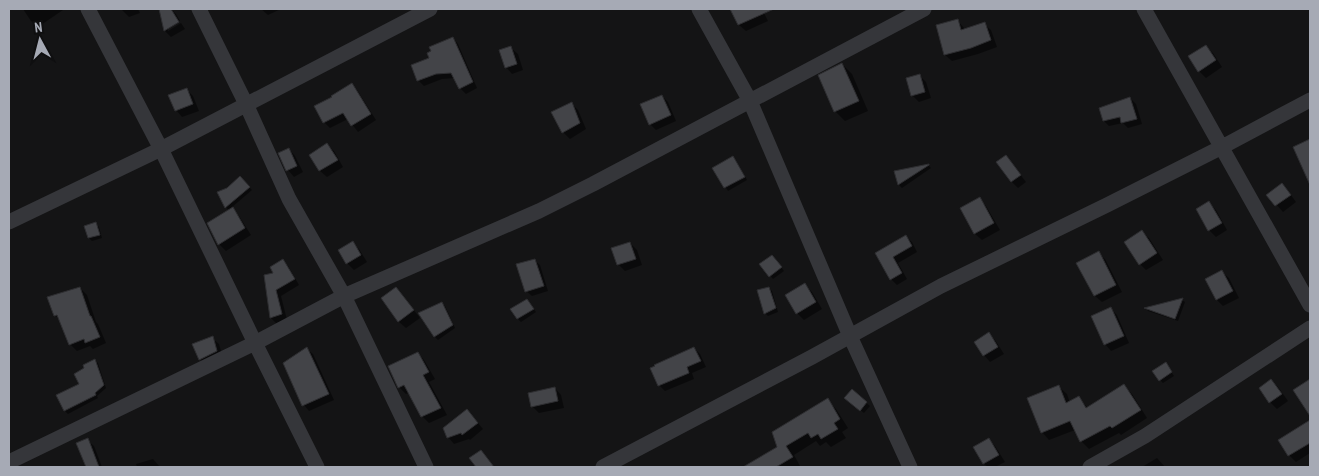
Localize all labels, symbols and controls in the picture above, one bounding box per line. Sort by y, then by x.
north arrow [15,15,65,65]
text: N [34,18,43,36]

